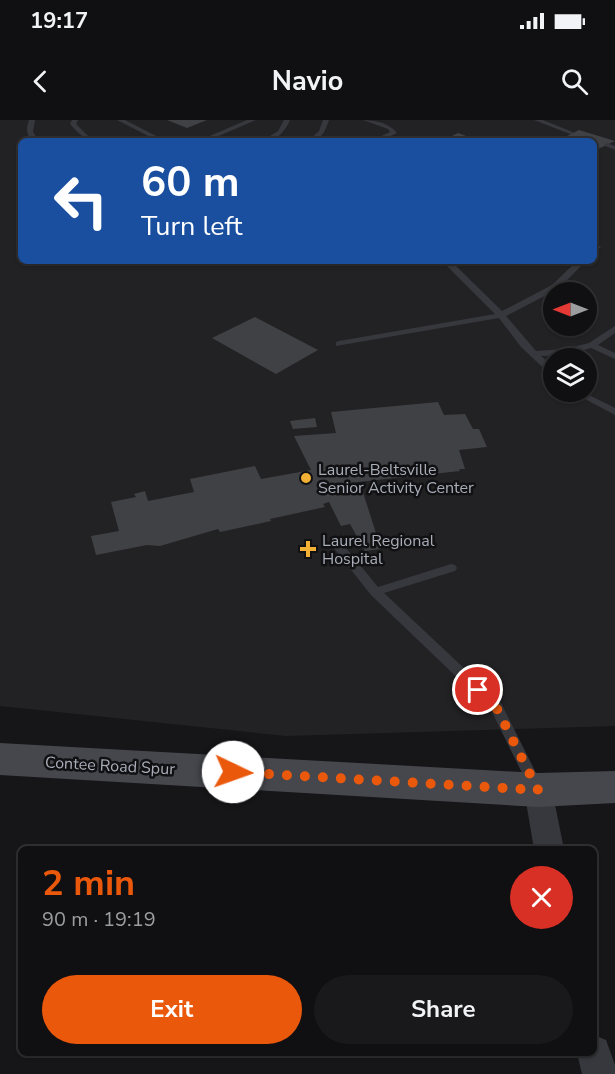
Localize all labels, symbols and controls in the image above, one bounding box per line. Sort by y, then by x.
text: 19:17 [30,6,88,36]
text: Navio [272,63,343,100]
icon: back [24,65,57,98]
icon: search [558,65,591,98]
text: 60 m [141,154,240,211]
icon: left [42,162,120,240]
text: Turn left [141,208,242,245]
north arrow [543,282,597,336]
map controls [543,282,597,402]
button: layers [543,348,597,402]
place label: Laurel-Beltsville Senior Activity Center [318,459,474,499]
marker: Laurel-Beltsville Senior Activity Center [299,471,313,485]
place label: Laurel Regional Hospital [322,530,435,570]
marker: Laurel Regional Hospital [299,540,317,558]
pin [452,664,503,715]
icon: arrive [461,673,494,706]
position arrow [201,740,265,804]
street label: Contee Road Spur [44,752,176,780]
text: 2 min [42,859,135,908]
button: close [510,866,573,929]
text: 90 m · 19:19 [42,906,156,933]
button: Exit [42,975,302,1044]
button: Share [314,975,573,1044]

